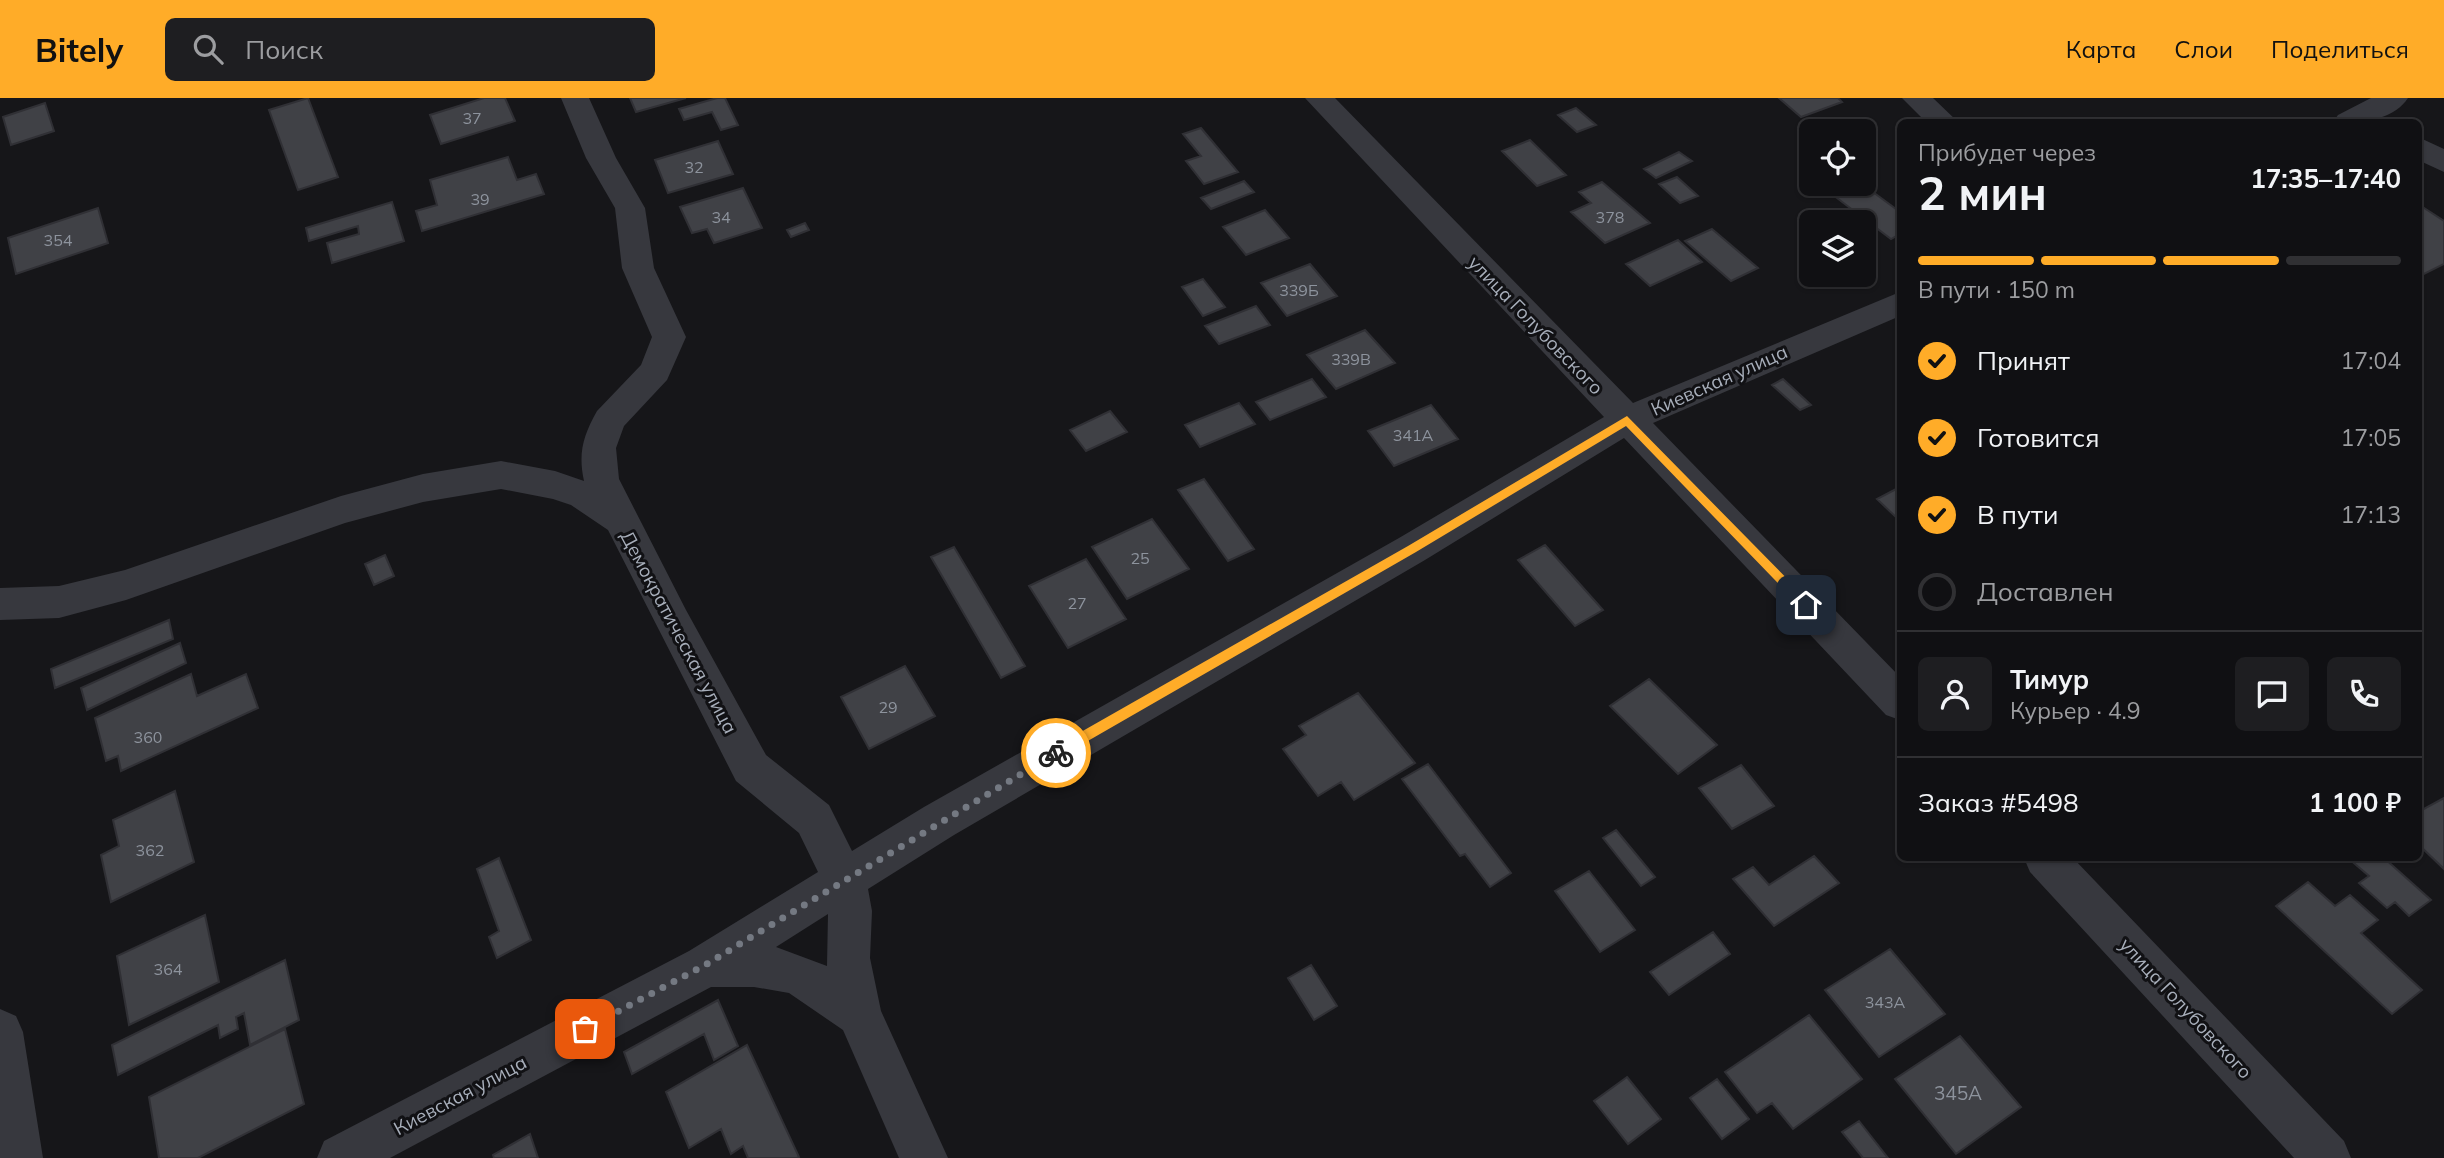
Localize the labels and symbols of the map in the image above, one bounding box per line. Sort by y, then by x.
house number: 37 [462,108,482,128]
house number: 32 [684,157,704,177]
house number: 39 [470,189,490,209]
house number: 34 [711,207,731,227]
house number: 378 [1596,207,1624,227]
house number: 354 [44,230,73,250]
street label: улица Голубовского [1463,251,1609,399]
house number: 339Б [1279,280,1319,300]
street label: Киевская улица [1647,339,1791,421]
house number: 339В [1331,349,1371,369]
house number: 341А [1393,425,1434,445]
street label: Демократическая улица [615,526,743,738]
house number: 25 [1130,548,1150,568]
pin [1776,575,1836,635]
house number: 27 [1067,593,1087,613]
house number: 29 [878,697,898,717]
courier [1021,718,1091,788]
house number: 360 [134,727,162,747]
house number: 362 [136,840,164,860]
street label: улица Голубовского [2114,933,2258,1083]
house number: 364 [154,959,183,979]
house number: 343А [1865,992,1906,1012]
pin [555,999,615,1059]
street label: Киевская улица [389,1050,531,1140]
house number: 345А [1934,1081,1982,1105]

